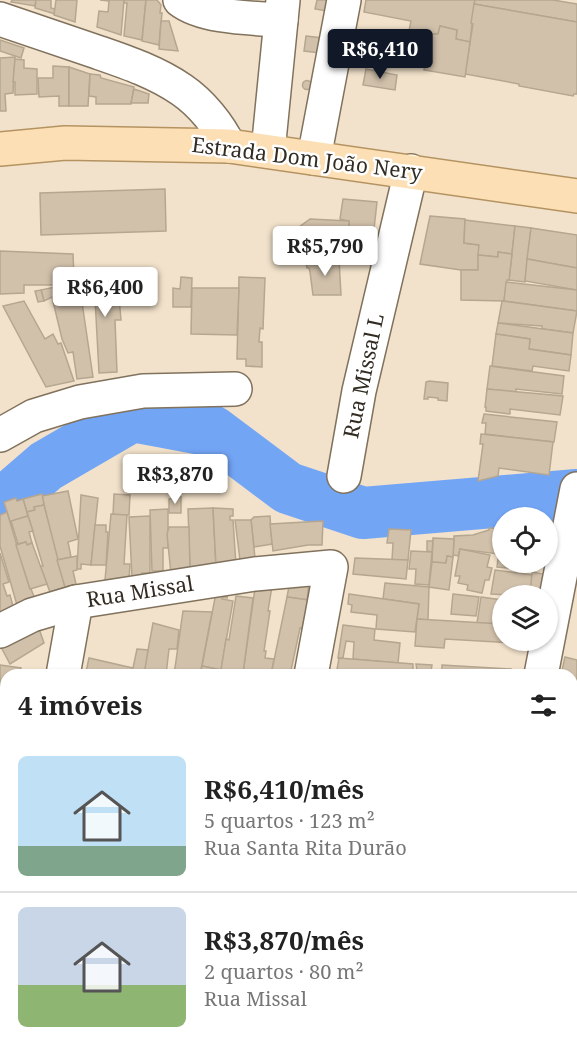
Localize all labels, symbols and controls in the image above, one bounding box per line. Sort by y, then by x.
pin: R$6,410 [325,29,435,80]
text: R$6,410 [342,35,418,62]
street label: Estrada Dom João Nery [190,130,424,186]
pin: R$5,790 [270,226,380,277]
text: R$5,790 [287,232,363,259]
pin: R$6,400 [50,267,160,318]
text: R$6,400 [67,273,143,300]
street label: Rua Missal L [336,311,390,441]
pin: R$3,870 [120,454,230,505]
text: R$3,870 [137,460,213,487]
map controls [492,507,558,651]
button: locate [492,507,558,573]
street label: Rua Missal [84,569,196,613]
button: layers [492,585,558,651]
text: 4 imóveis [18,687,143,723]
icon: filters [527,689,560,722]
text: R$6,410/mês [204,771,364,807]
icon: home [66,780,138,852]
text: 5 quartos · 123 m² [204,807,375,834]
text: Rua Santa Rita Durão [204,834,407,861]
text: R$3,870/mês [204,922,364,958]
icon: home [66,931,138,1003]
text: 2 quartos · 80 m² [204,958,364,985]
text: Rua Missal [204,985,307,1012]

